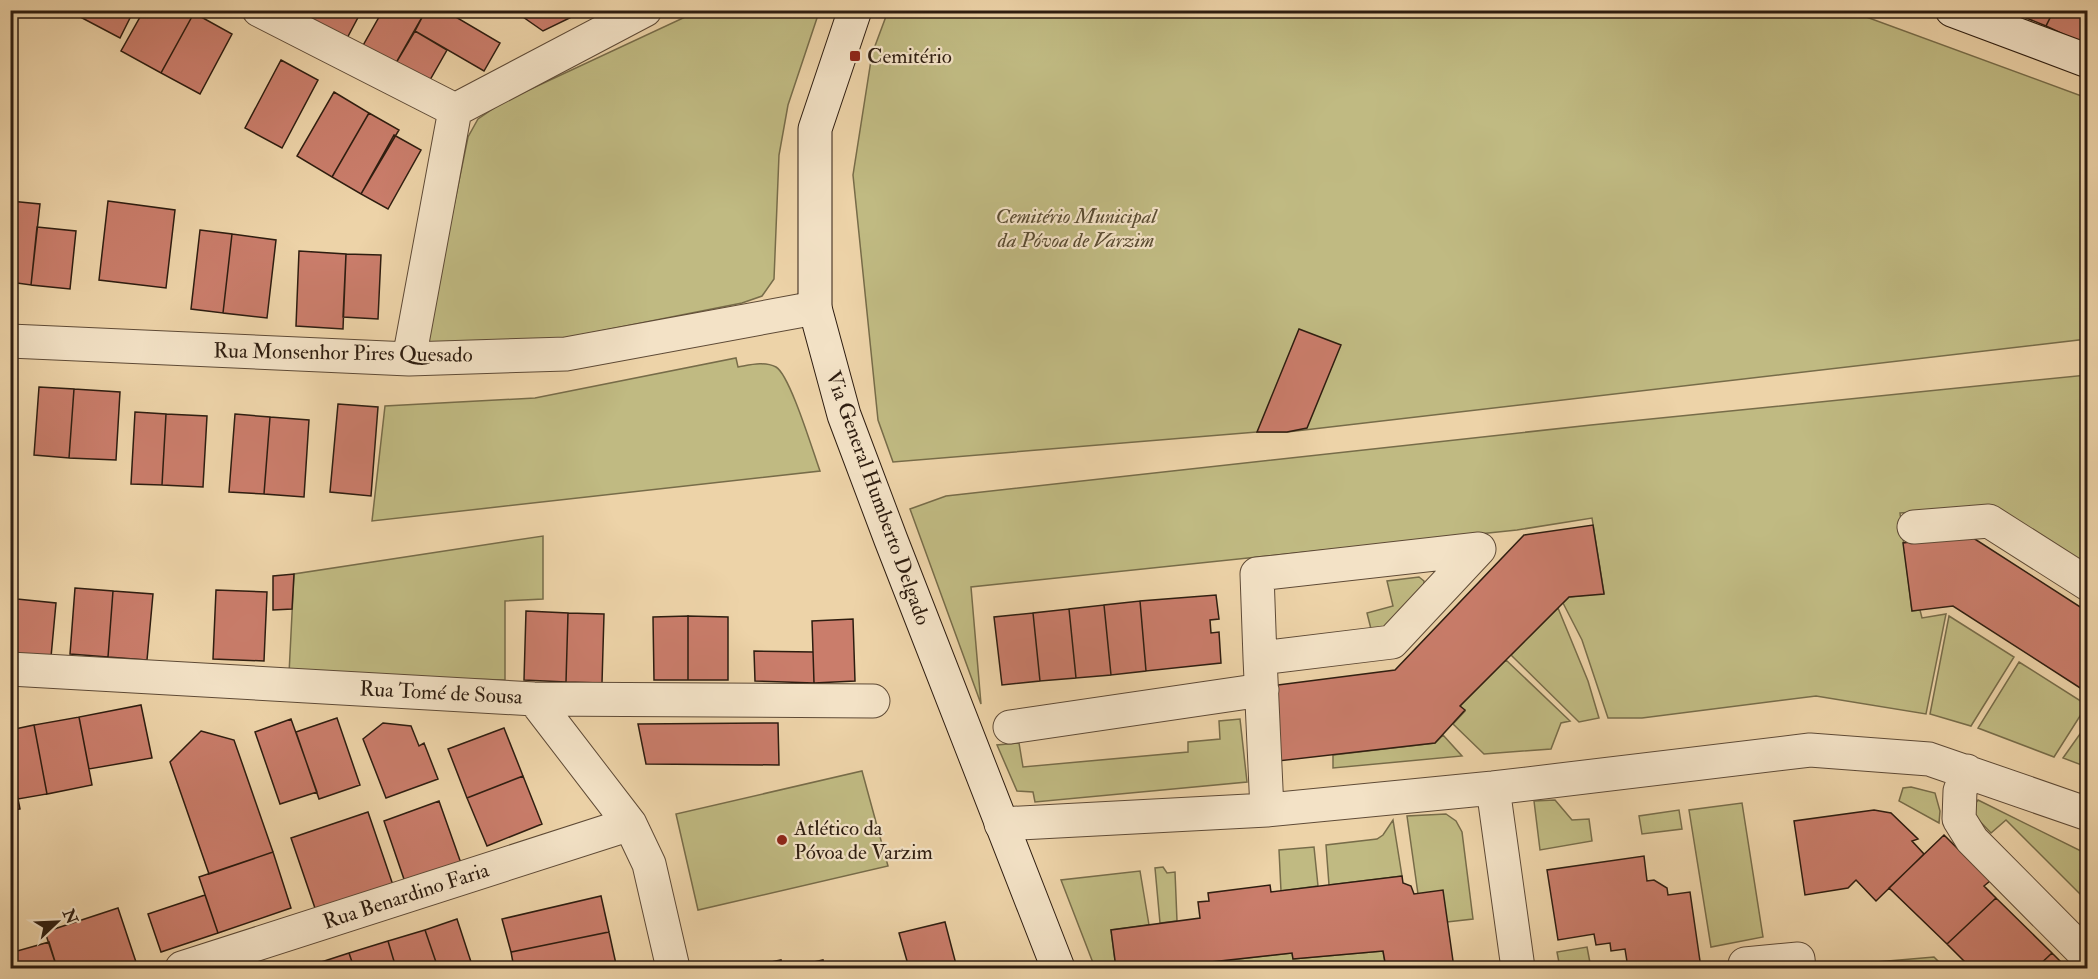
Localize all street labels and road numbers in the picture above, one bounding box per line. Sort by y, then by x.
street label: Rua Monsenhor Pires Quesado [213,337,473,369]
street label: Via General Humberto Delgado [819,367,937,629]
street label: Rua Tomé de Sousa [359,675,524,711]
street label: Rua Benardino Faria [320,856,493,936]

